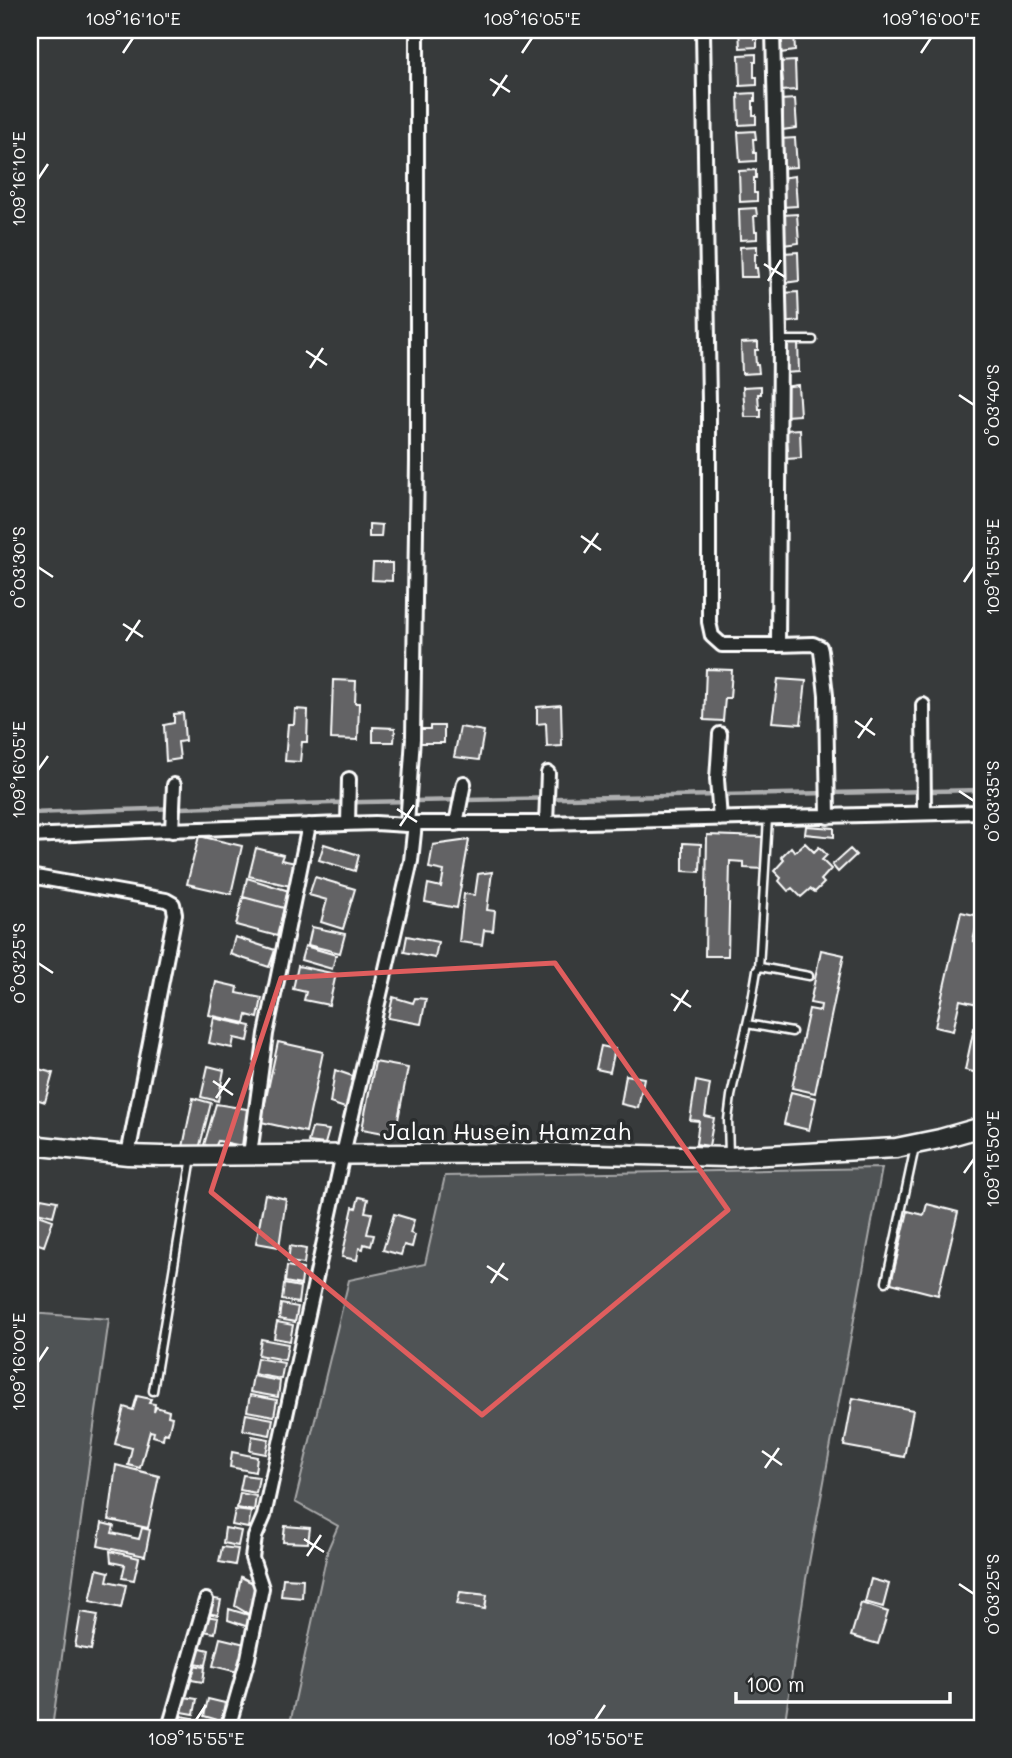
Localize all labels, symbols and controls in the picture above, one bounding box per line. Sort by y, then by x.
text: 109°16'10"E [85,6,181,30]
text: 109°16'05"E [483,6,581,30]
text: 109°16'00"E [882,6,980,30]
text: 109°16'10"E [6,131,30,227]
text: 0°03'40"S [980,364,1004,446]
text: 109°15'55"E [980,519,1004,615]
text: 0°03'30"S [6,526,30,608]
text: 109°16'05"E [6,721,30,819]
text: 0°03'35"S [980,760,1004,842]
text: 0°03'25"S [6,923,30,1003]
text: 109°15'50"E [980,1110,1004,1208]
street label: Jalan Husein Hamzah [383,1115,631,1146]
text: 109°16'00"E [6,1313,30,1411]
text: 0°03'25"S [980,1554,1004,1634]
scale bar [736,1660,949,1704]
text: 100 m [746,1670,805,1697]
text: 109°15'55"E [148,1726,244,1750]
text: 109°15'50"E [546,1726,644,1750]

